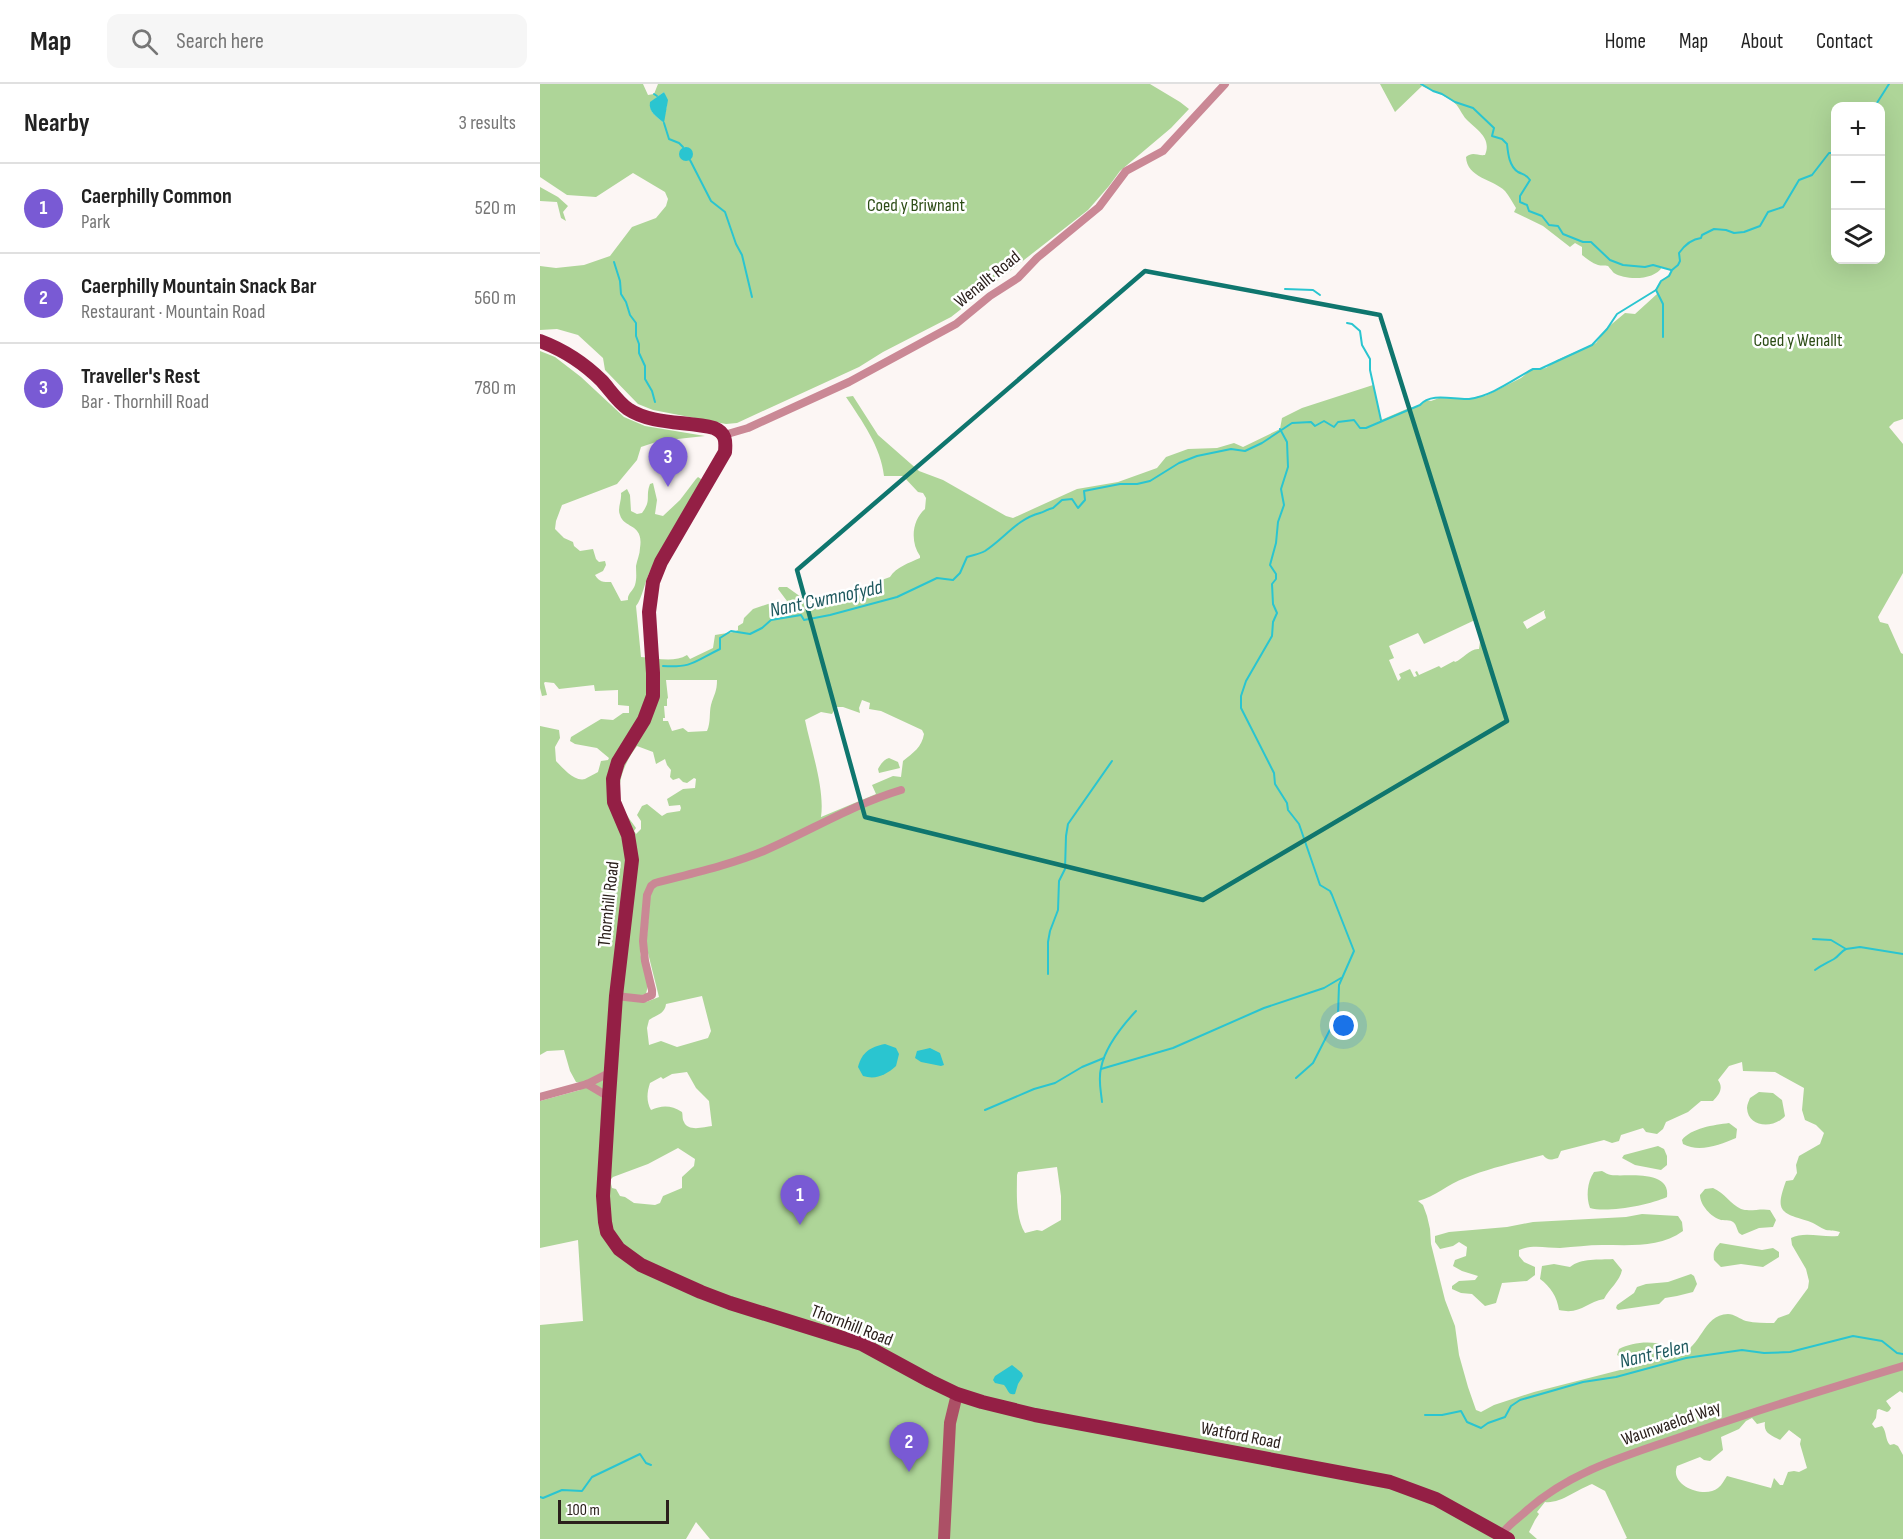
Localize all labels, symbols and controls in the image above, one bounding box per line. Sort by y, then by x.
search box [107,14,527,68]
text: Map [30,25,71,58]
icon: search [128,25,161,58]
text: Search here [176,28,264,55]
text: Home [1605,29,1646,54]
text: Map [1679,29,1708,54]
text: About [1741,29,1783,54]
text: Contact [1816,29,1873,54]
map controls [1831,102,1885,264]
button: + [1831,102,1885,156]
text: Nearby [24,108,90,139]
text: 3 results [459,111,516,135]
button: − [1831,156,1885,210]
text: Caerphilly Common [81,183,232,210]
park label: Coed y Briwnant [867,195,966,216]
text: 1 [40,196,47,220]
text: 520 m [475,196,516,220]
text: Park [81,210,110,234]
button: layers [1831,210,1885,264]
street label: Wenallt Road [950,247,1024,312]
text: Caerphilly Mountain Snack Bar [81,273,317,300]
text: 2 [39,286,48,310]
text: 560 m [474,286,516,310]
text: Restaurant · Mountain Road [81,300,265,324]
park label: Coed y Wenallt [1754,330,1843,351]
text: Traveller's Rest [81,363,200,390]
text: 3 [39,376,48,400]
text: 780 m [474,376,516,400]
text: Bar · Thornhill Road [81,390,209,414]
pin: 3 [648,438,688,487]
water label: Nant Cwmnofydd [768,575,886,623]
street label: Thornhill Road [594,860,623,948]
your location [1329,1011,1358,1040]
pin: 1 [780,1176,820,1225]
street label: Thornhill Road [808,1300,896,1351]
water label: Nant Felen [1617,1334,1691,1374]
street label: Waunwaelod Way [1619,1397,1724,1450]
street label: Watford Road [1199,1417,1283,1454]
pin: 2 [890,1422,928,1472]
scale bar [558,1497,669,1524]
text: 100 m [567,1501,600,1520]

